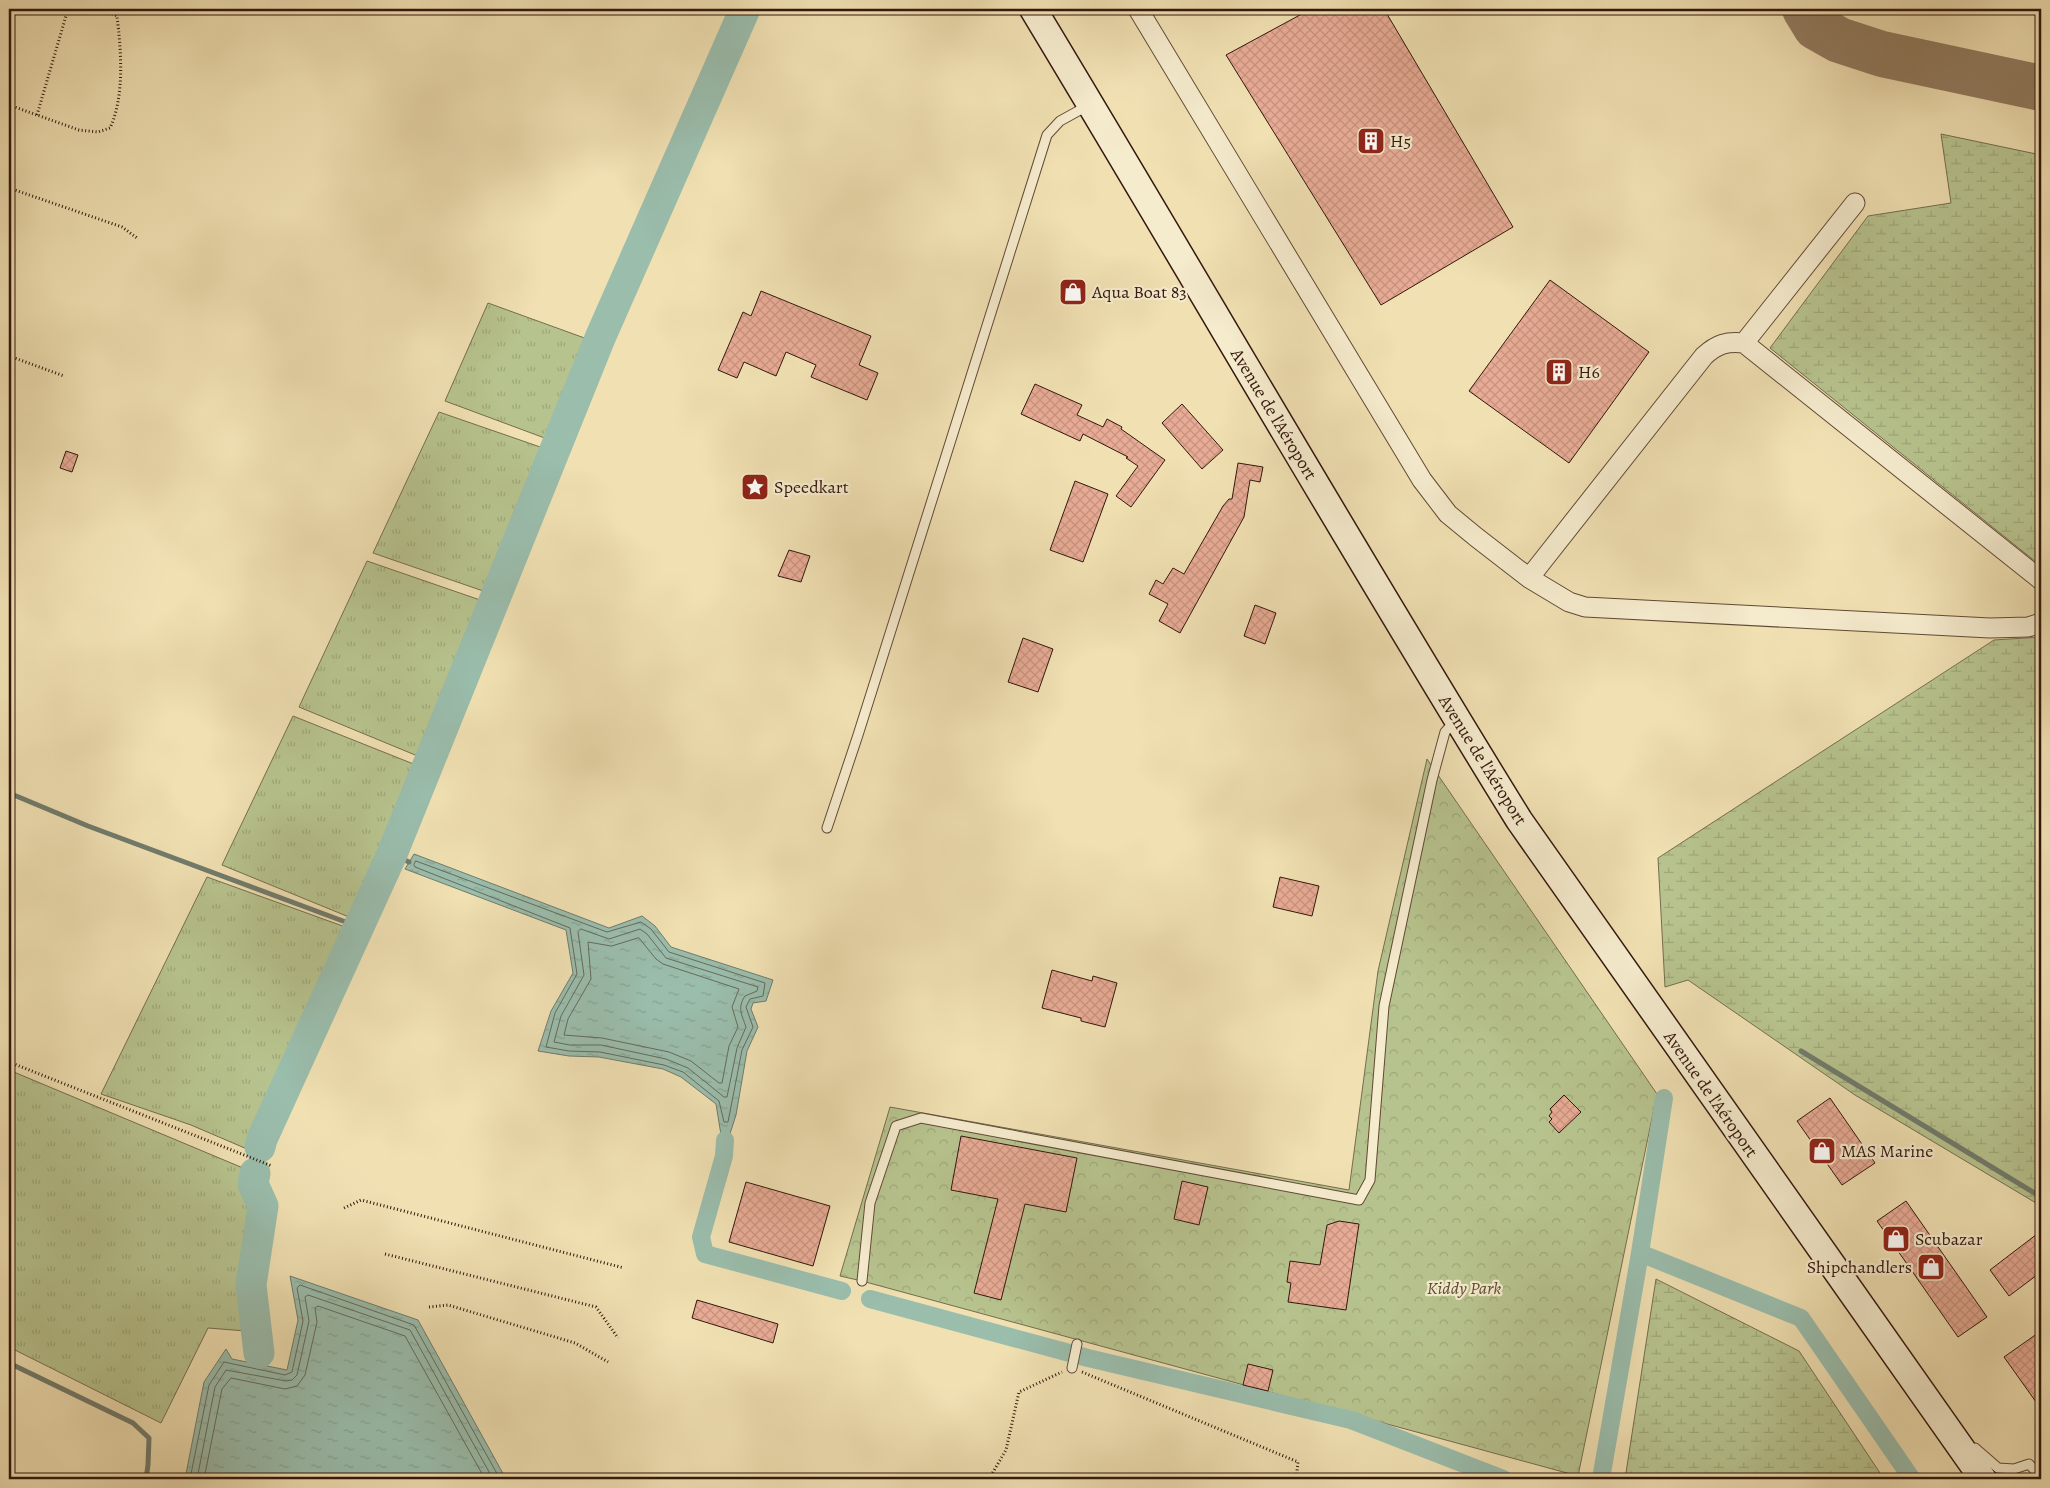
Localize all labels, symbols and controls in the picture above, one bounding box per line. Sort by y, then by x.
building icon: H5 [1356,126,1386,156]
place label: H5 [1390,129,1411,153]
shop icon: Aqua Boat 83 [1058,277,1088,307]
place label: Aqua Boat 83 [1091,280,1187,304]
street label: Avenue de l'Aéroport [1225,343,1323,484]
building icon: H6 [1544,357,1574,387]
place label: H6 [1578,360,1600,384]
place icon: Speedkart [740,472,770,502]
place label: Speedkart [774,475,849,499]
street label: Avenue de l'Aéroport [1433,689,1533,830]
street label: Avenue de l'Aéroport [1658,1025,1764,1162]
shop icon: MAS Marine [1807,1136,1837,1166]
place label: MAS Marine [1841,1139,1933,1163]
shop icon: Scubazar [1881,1224,1911,1254]
place label: Scubazar [1915,1227,1983,1251]
shop icon: Shipchandlers [1916,1252,1946,1282]
place label: Shipchandlers [1807,1255,1912,1279]
park label: Kiddy Park [1427,1276,1501,1300]

